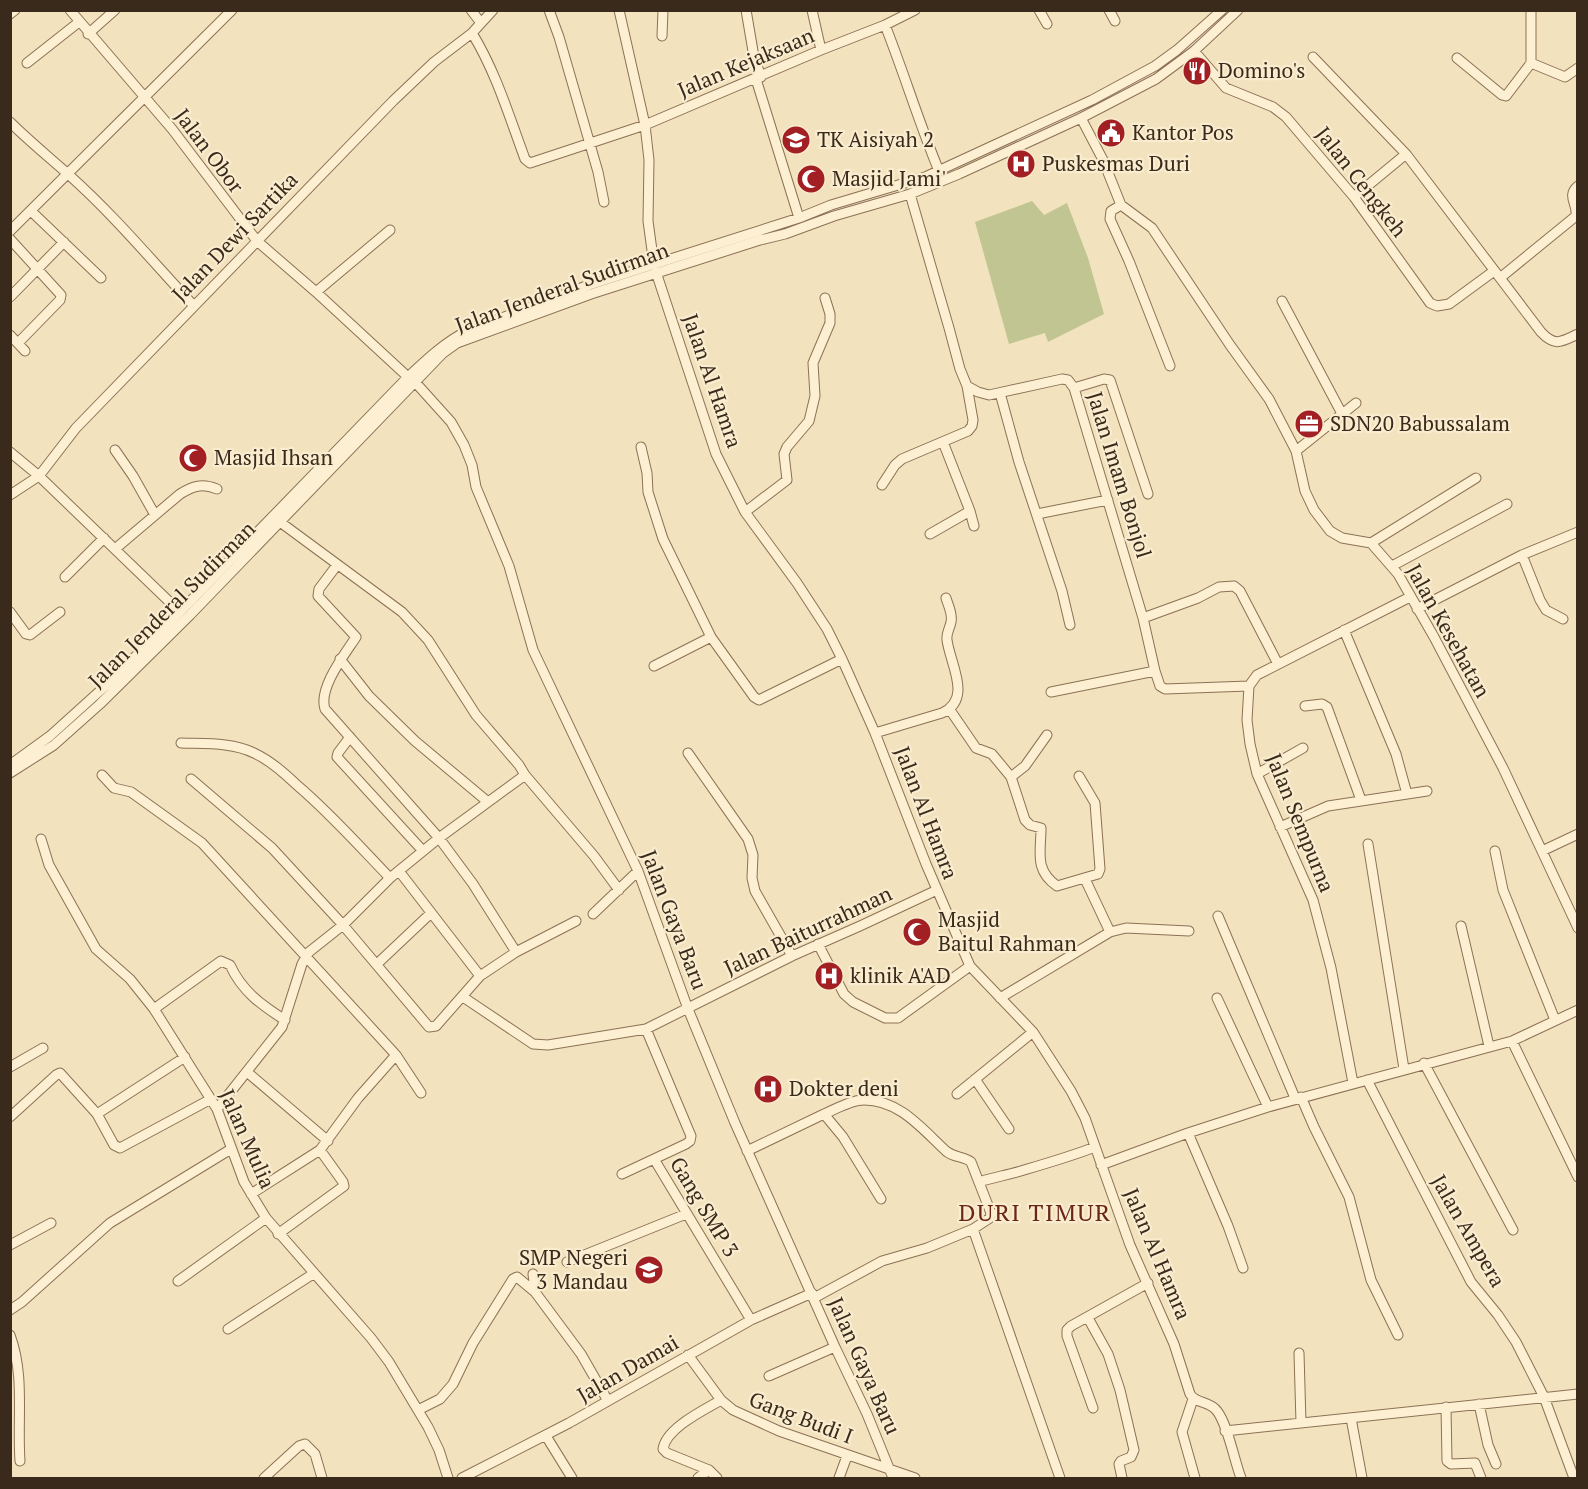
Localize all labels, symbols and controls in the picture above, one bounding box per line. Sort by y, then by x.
street label: Jalan Kejaksaan [673,21,819,103]
restaurant icon: Domino's [1181,55,1213,87]
place label: Domino's [1218,56,1305,84]
street label: Jalan Obor [169,102,251,198]
public building icon: Kantor Pos [1095,117,1127,149]
place label: Kantor Pos [1132,118,1234,146]
street label: Jalan Cengkeh [1310,120,1414,242]
school or university icon: TK Aisiyah 2 [780,124,812,156]
place label: TK Aisiyah 2 [817,125,934,153]
hospital icon: Puskesmas Duri [1005,148,1037,180]
place label: Puskesmas Duri [1042,149,1190,177]
mosque icon: Masjid Jami' [795,163,827,195]
place label: Masjid Jami' [832,164,946,192]
street label: Jalan Dewi Sartika [165,165,304,307]
street label: Jalan Jenderal Sudirman [451,235,673,339]
street label: Jalan Al Hamra [677,310,749,452]
street label: Jalan Imam Bonjol [1081,388,1159,561]
office icon: SDN20 Babussalam [1293,408,1325,440]
place label: SDN20 Babussalam [1330,409,1510,437]
mosque icon: Masjid Ihsan [177,442,209,474]
place label: Masjid Ihsan [214,443,333,471]
street label: Jalan Jenderal Sudirman [82,514,261,694]
street label: Jalan Kesehatan [1401,559,1497,703]
street label: Jalan Al Hamra [889,742,965,884]
street label: Jalan Sempurna [1260,749,1342,897]
street label: Jalan Gaya Baru [635,846,714,993]
street label: Jalan Baiturrahman [719,879,897,981]
place label: Masjid Baitul Rahman [938,905,1077,957]
mosque icon: Masjid Baitul Rahman [901,916,933,948]
hospital icon: klinik A'AD [813,960,845,992]
place label: klinik A'AD [850,961,951,989]
hospital icon: Dokter deni [752,1073,784,1105]
place label: Dokter deni [789,1074,899,1102]
street label: Jalan Mulia [214,1085,282,1193]
street label: Gang SMP 3 [664,1151,746,1262]
street label: Jalan Ampera [1425,1169,1513,1292]
street label: Jalan Al Hamra [1118,1184,1198,1324]
district label: DURI TIMUR [958,1196,1112,1228]
place label: SMP Negeri 3 Mandau [519,1243,628,1295]
school or university icon: SMP Negeri 3 Mandau [633,1254,665,1286]
street label: Jalan Gaya Baru [822,1293,908,1439]
street label: Jalan Damai [572,1328,683,1408]
street label: Gang Budi I [745,1384,857,1450]

